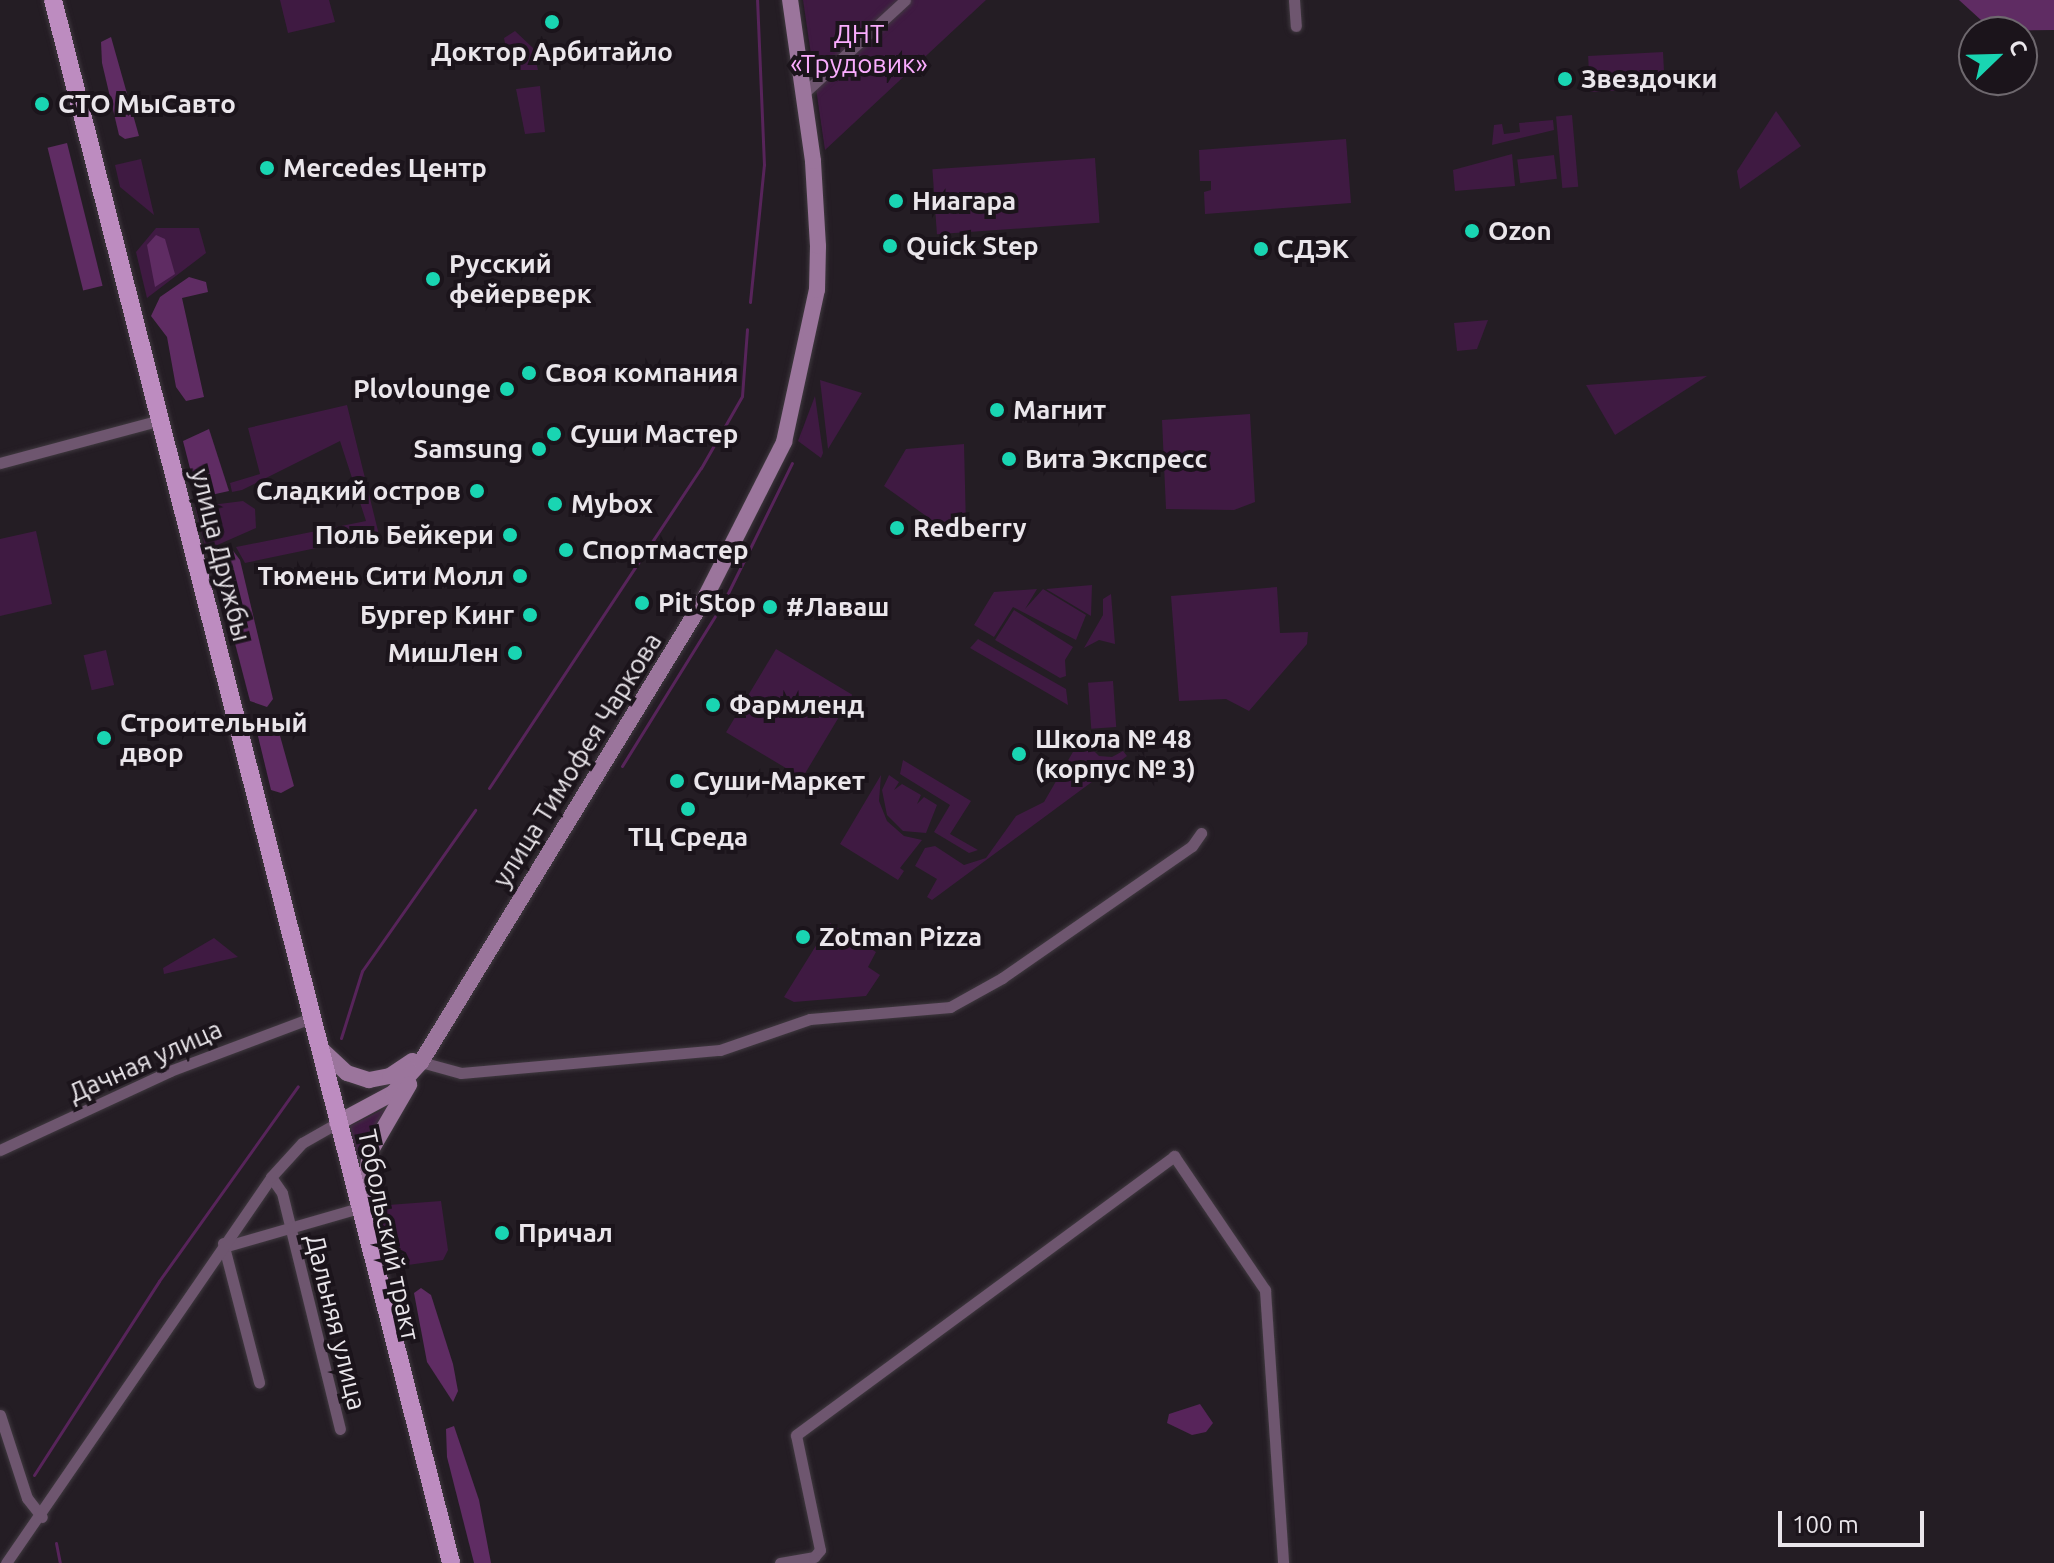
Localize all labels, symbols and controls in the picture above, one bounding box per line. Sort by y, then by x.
marker: Доктор Арбитайло [541,11,563,33]
north arrow [1958,16,2038,96]
park label: ДНТ «Трудовик» [790,18,928,80]
place label: Доктор Арбитайло [431,36,673,68]
text: С [2004,36,2033,59]
place label: Звездочки [1581,63,1717,95]
marker: Звездочки [1556,70,1574,88]
place label: СТО МыСавто [58,88,236,120]
marker: СТО МыСавто [33,95,51,113]
place label: Mercedes Центр [283,152,487,184]
marker: Mercedes Центр [258,159,276,177]
place label: Ниагара [912,185,1016,217]
marker: Ниагара [887,192,905,210]
place label: Ozon [1488,215,1552,247]
marker: Ozon [1463,222,1481,240]
place label: Quick Step [906,230,1039,262]
place label: СДЭК [1277,233,1349,265]
marker: Quick Step [881,237,899,255]
marker: СДЭК [1252,240,1270,258]
place label: Русский фейерверк [449,248,591,310]
marker: Русский фейерверк [424,270,442,288]
place label: Своя компания [545,357,738,389]
marker: Своя компания [520,364,538,382]
place label: Plovlounge [353,373,491,405]
marker: Plovlounge [498,380,516,398]
place label: Магнит [1013,394,1106,426]
marker: Магнит [988,401,1006,419]
place label: Суши Мастер [570,418,738,450]
marker: Суши Мастер [545,425,563,443]
place label: Samsung [413,433,523,465]
marker: Samsung [530,440,548,458]
place label: Вита Экспресс [1025,443,1207,475]
marker: Вита Экспресс [1000,450,1018,468]
street label: улица Дружбы [184,465,258,645]
place label: Сладкий остров [256,475,461,507]
marker: Сладкий остров [468,482,486,500]
place label: Mybox [571,488,653,520]
marker: Mybox [546,495,564,513]
place label: Redberry [913,512,1027,544]
place label: Поль Бейкери [315,519,494,551]
marker: Redberry [888,519,906,537]
marker: Поль Бейкери [501,526,519,544]
place label: Спортмастер [582,534,748,566]
marker: Спортмастер [557,541,575,559]
place label: Тюмень Сити Молл [258,560,504,592]
marker: Тюмень Сити Молл [511,567,529,585]
place label: Pit Stop [658,587,756,619]
place label: #Лаваш [786,591,889,623]
marker: Pit Stop [633,594,651,612]
marker: #Лаваш [761,598,779,616]
place label: Бургер Кинг [360,599,514,631]
marker: Бургер Кинг [521,606,539,624]
street label: улица Тимофея Чаркова [486,627,668,893]
place label: МишЛен [388,637,499,669]
marker: МишЛен [506,644,524,662]
place label: Фармленд [729,689,864,721]
marker: Фармленд [704,696,722,714]
place label: Строительный двор [120,707,307,768]
place label: Школа № 48 (корпус № 3) [1035,723,1196,784]
marker: Строительный двор [95,729,113,747]
marker: Школа № 48 (корпус № 3) [1010,745,1028,763]
place label: Суши-Маркет [693,765,865,797]
marker: Суши-Маркет [668,772,686,790]
marker: ТЦ Среда [679,800,697,818]
place label: ТЦ Среда [628,821,748,853]
place label: Zotman Pizza [819,921,982,953]
marker: Zotman Pizza [794,928,812,946]
street label: Дачная улица [63,1013,227,1109]
street label: Тобольский тракт [351,1127,427,1343]
place label: Причал [518,1217,613,1249]
marker: Причал [493,1224,511,1242]
street label: Дальняя улица [299,1231,373,1413]
scale bar [1782,1495,1928,1545]
text: 100 m [1792,1511,1859,1538]

